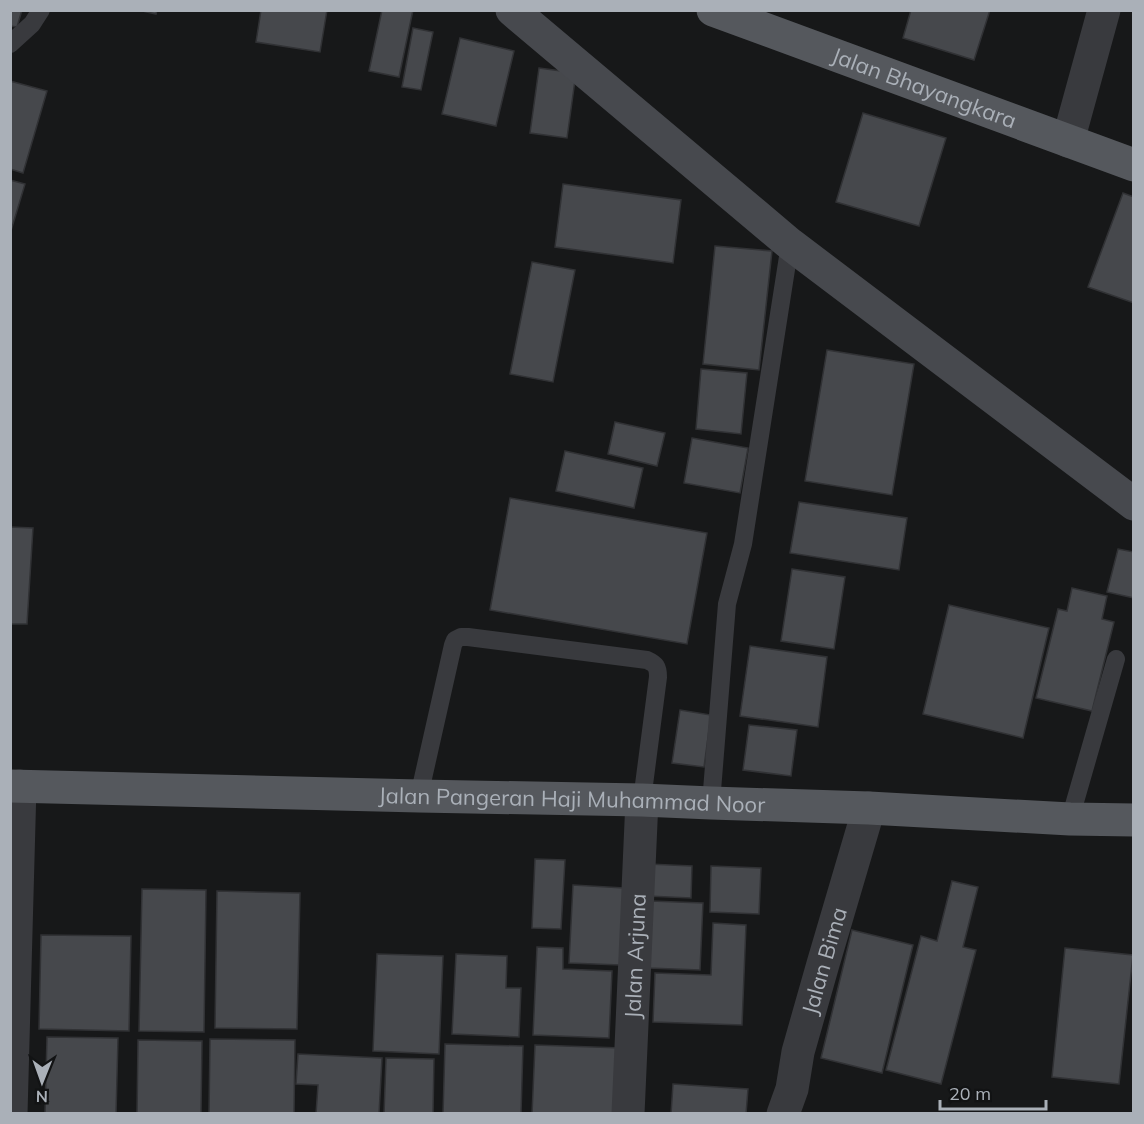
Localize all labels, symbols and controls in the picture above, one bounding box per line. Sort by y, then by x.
street label: Jalan Bhayangkara [828,41,1020,135]
street label: Jalan Pangeran Haji Muhammad Noor [378,781,766,819]
street label: Jalan Arjuna [618,893,652,1020]
street label: Jalan Bima [795,904,853,1018]
north arrow [12,1052,72,1112]
scale bar [940,1073,1046,1111]
text: 20 m [949,1082,991,1105]
text: N [36,1087,48,1107]

